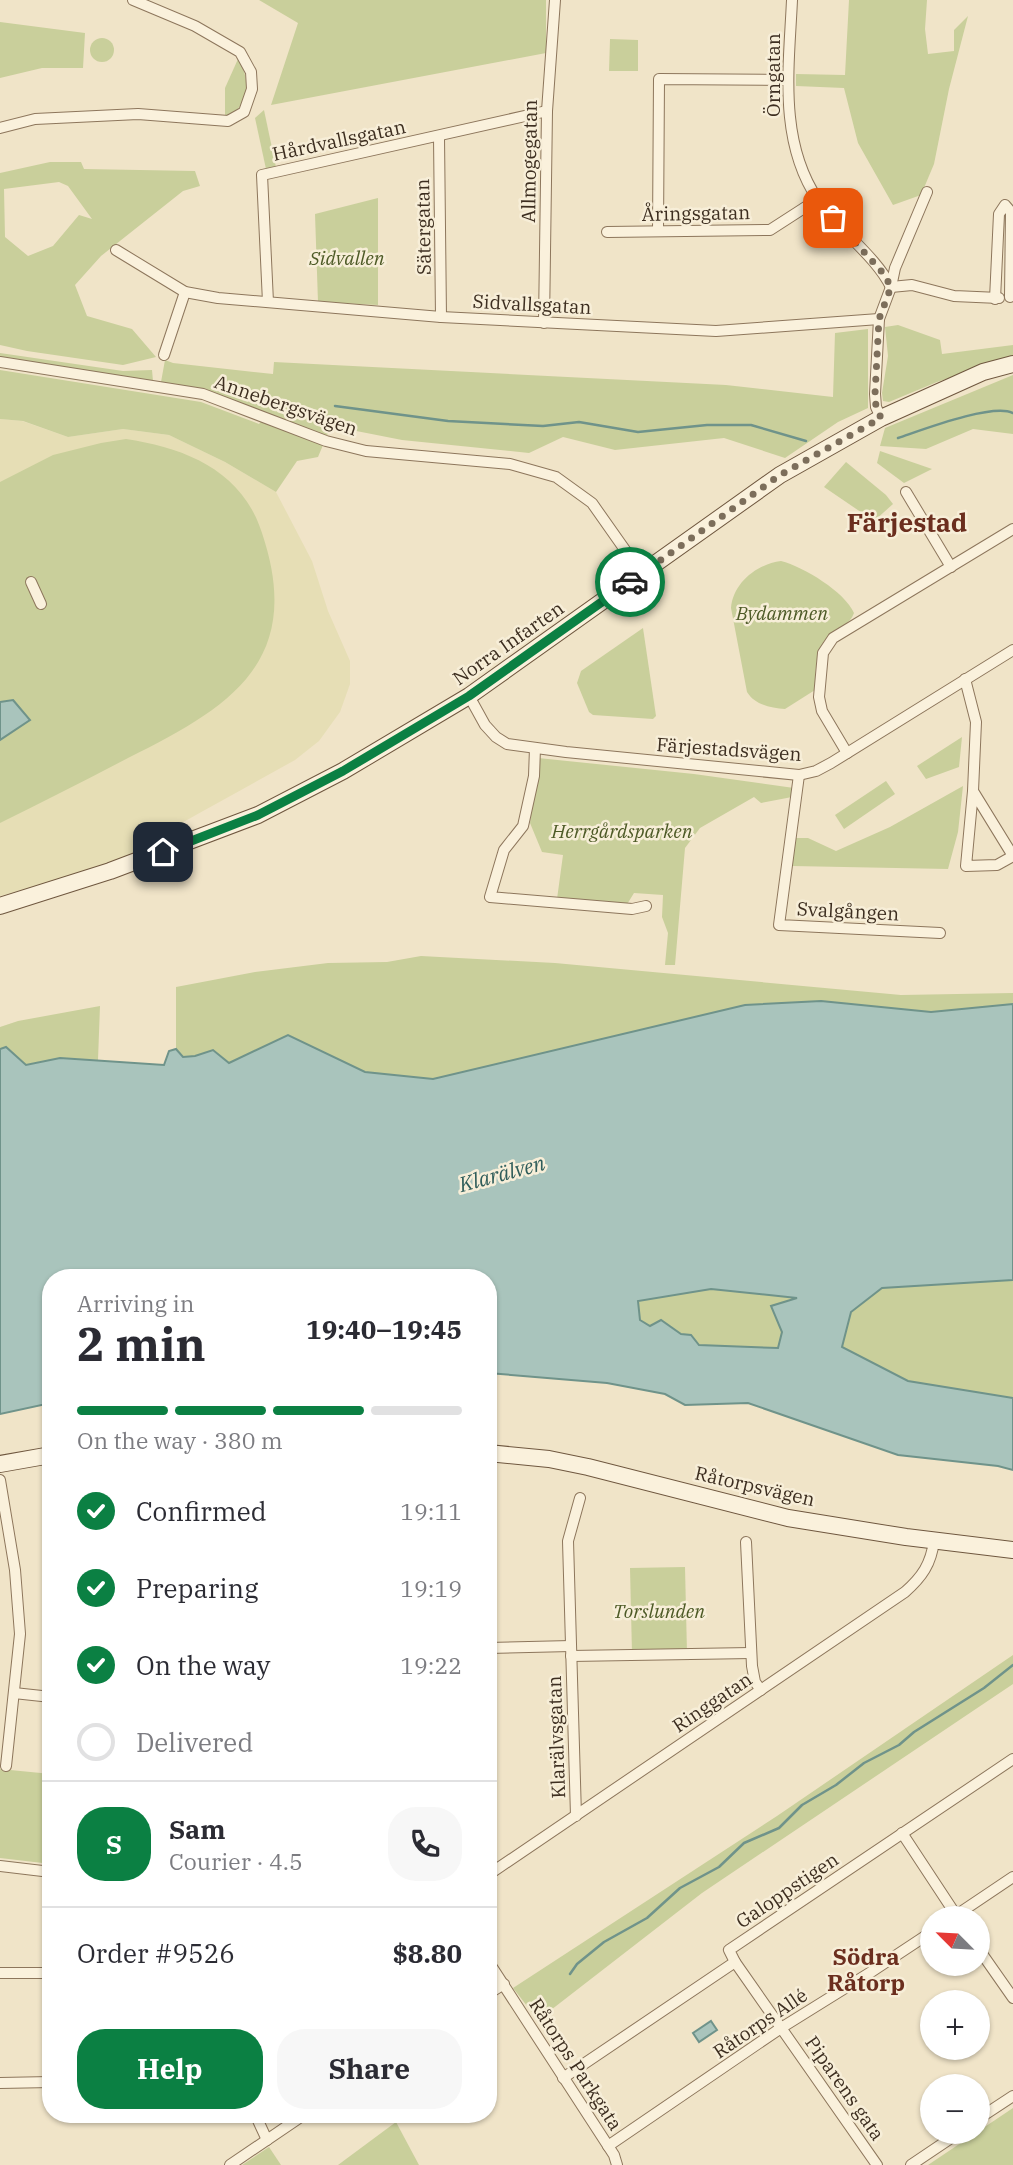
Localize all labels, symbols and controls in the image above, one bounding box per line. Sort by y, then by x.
street label: Örngatan [761,33,785,117]
street label: Allmogegatan [516,99,542,223]
street label: Hårdvallsgatan [270,114,408,166]
street label: Sätergatan [410,179,436,275]
pin [803,188,863,248]
icon: bag [814,199,852,237]
street label: Åringsgatan [641,200,751,226]
park label: Sidvallen [308,246,385,270]
street label: Sidvallsgatan [472,289,592,319]
street label: Annebergsvägen [211,369,361,441]
district label: Färjestad [847,505,967,539]
courier [595,547,665,617]
icon: car [611,563,649,601]
street label: Norra Infarten [448,596,568,690]
park label: Bydammen [735,601,828,625]
street label: Färjestadsvägen [656,732,802,766]
park label: Herrgårdsparken [550,819,693,843]
pin [133,822,193,882]
icon: home [144,833,182,871]
street label: Svalgången [796,896,900,926]
water label: Klarälven [455,1148,548,1198]
text: Arriving in [77,1288,194,1318]
text: 19:40–19:45 [306,1312,462,1346]
text: 2 min [77,1314,206,1374]
text: On the way · 380 m [77,1425,283,1455]
street label: Råtorpsvägen [693,1461,817,1511]
icon: check [77,1492,115,1530]
text: Confirmed [136,1494,267,1528]
text: 19:11 [400,1496,462,1526]
icon: check [77,1569,115,1607]
text: Preparing [136,1571,258,1605]
text: 19:19 [400,1573,462,1603]
park label: Torslunden [613,1599,705,1623]
icon: check [77,1646,115,1684]
text: On the way [136,1648,270,1682]
text: 19:22 [400,1650,462,1680]
street label: Ringgatan [668,1667,756,1737]
street label: Klarälvsgatan [542,1675,570,1799]
text: Delivered [136,1725,253,1759]
button: phone [388,1807,462,1881]
text: Sam [169,1812,225,1846]
text: S [106,1827,122,1861]
text: Courier · 4.5 [169,1846,303,1876]
street label: Galoppstigen [731,1847,843,1933]
north arrow [920,1906,990,1976]
map controls [920,1906,990,2144]
text: Order #9526 [77,1936,235,1970]
text: $8.80 [392,1936,462,1970]
district label: Södra Råtorp [827,1941,905,1997]
street label: Råtorps Allé [708,1983,812,2063]
button: + [920,1990,990,2060]
street label: Råtorps Parkgata [524,1993,628,2135]
button: Help [77,2029,263,2109]
button: Share [277,2029,462,2109]
street label: Piparens gata [800,2031,890,2145]
button: − [920,2074,990,2144]

